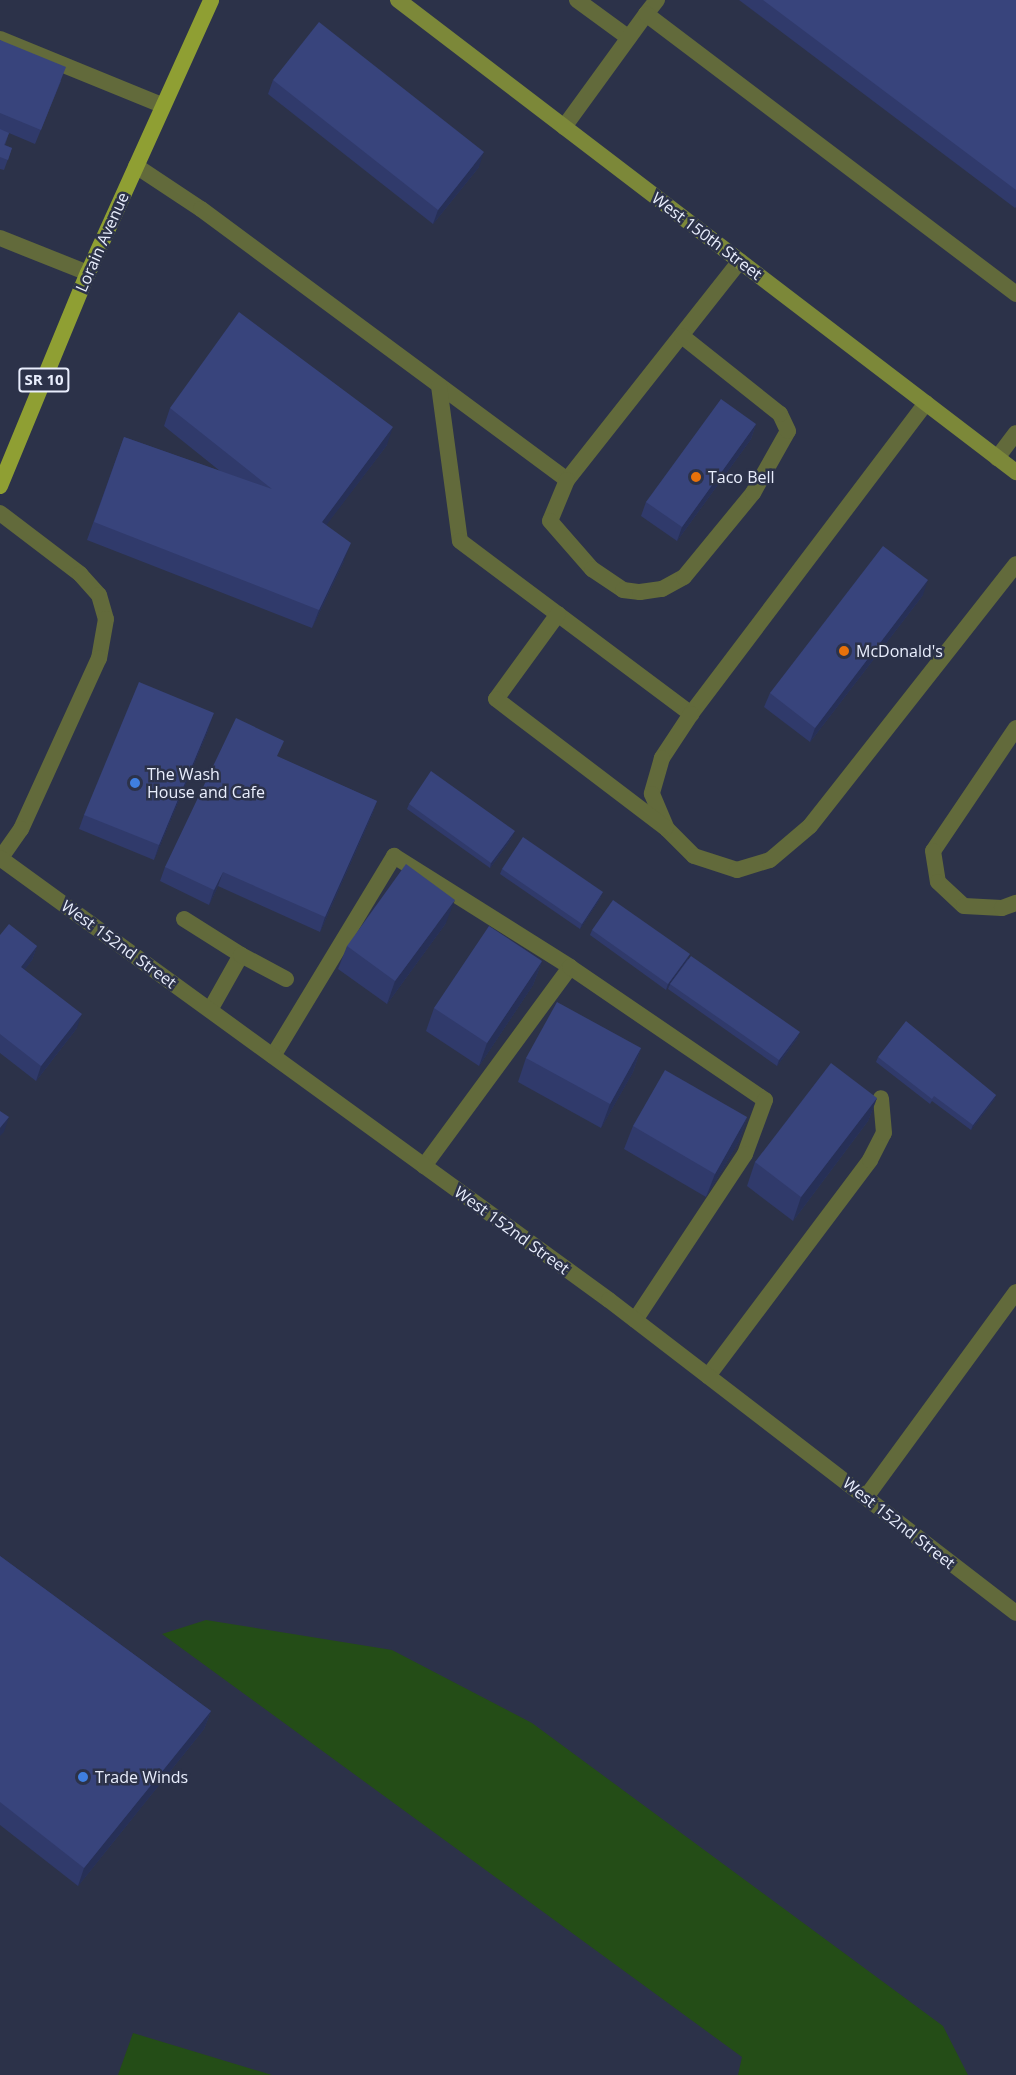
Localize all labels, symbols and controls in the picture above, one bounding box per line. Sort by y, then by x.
street label: West 150th Street [648,188,766,284]
street label: Lorain Avenue [71,189,133,295]
road number: SR 10 [17,368,71,392]
place label: Taco Bell [708,467,775,487]
marker: Taco Bell [689,470,703,484]
place label: McDonald's [856,641,943,661]
marker: McDonald's [837,644,851,658]
place label: The Wash House and Cafe [147,764,265,802]
marker: The Wash House and Cafe [128,776,142,790]
street label: West 152nd Street [58,896,180,992]
street label: West 152nd Street [451,1182,573,1278]
street label: West 152nd Street [839,1473,959,1573]
place label: Trade Winds [95,1767,188,1787]
marker: Trade Winds [76,1770,90,1784]

